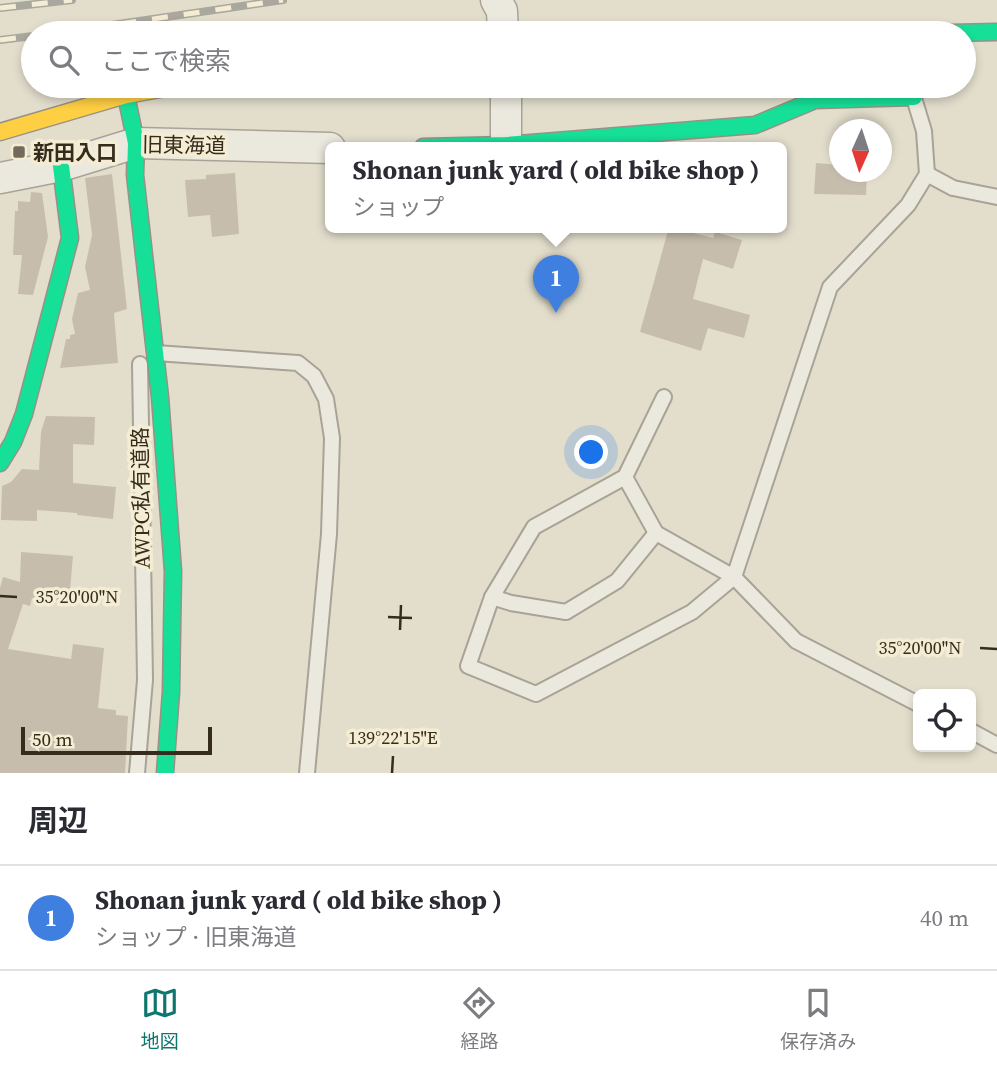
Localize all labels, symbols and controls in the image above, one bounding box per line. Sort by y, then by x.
search box [21,21,976,98]
icon: search [45,41,83,79]
text: ここで検索 [101,43,231,79]
north arrow [829,119,892,182]
street label: 旧東海道 [142,130,226,160]
place label: 新田入口 [33,138,117,167]
popup [325,142,787,233]
marker: 新田入口 [11,144,27,160]
text: Shonan junk yard ( old bike shop ) [352,152,760,188]
text: ショップ [352,191,444,223]
pin: 1 [533,255,579,313]
street label: AWPC私有道路 [125,427,157,569]
your location [574,435,608,469]
text: 35°20'00"N [36,584,118,609]
text: 35°20'00"N [879,635,961,660]
map controls [913,689,976,752]
button: locate [913,689,976,752]
scale bar [21,724,212,756]
text: 139°22'15"E [348,725,438,750]
text: 50 m [32,726,73,752]
text: 周辺 [28,800,88,841]
text: Shonan junk yard ( old bike shop ) [95,882,502,918]
text: 1 [45,902,57,934]
text: 40 m [920,902,969,934]
text: ショップ · 旧東海道 [95,921,297,953]
tab: 地図 [141,984,179,1054]
tab: 経路 [460,984,498,1054]
tab: 保存済み [780,984,856,1054]

